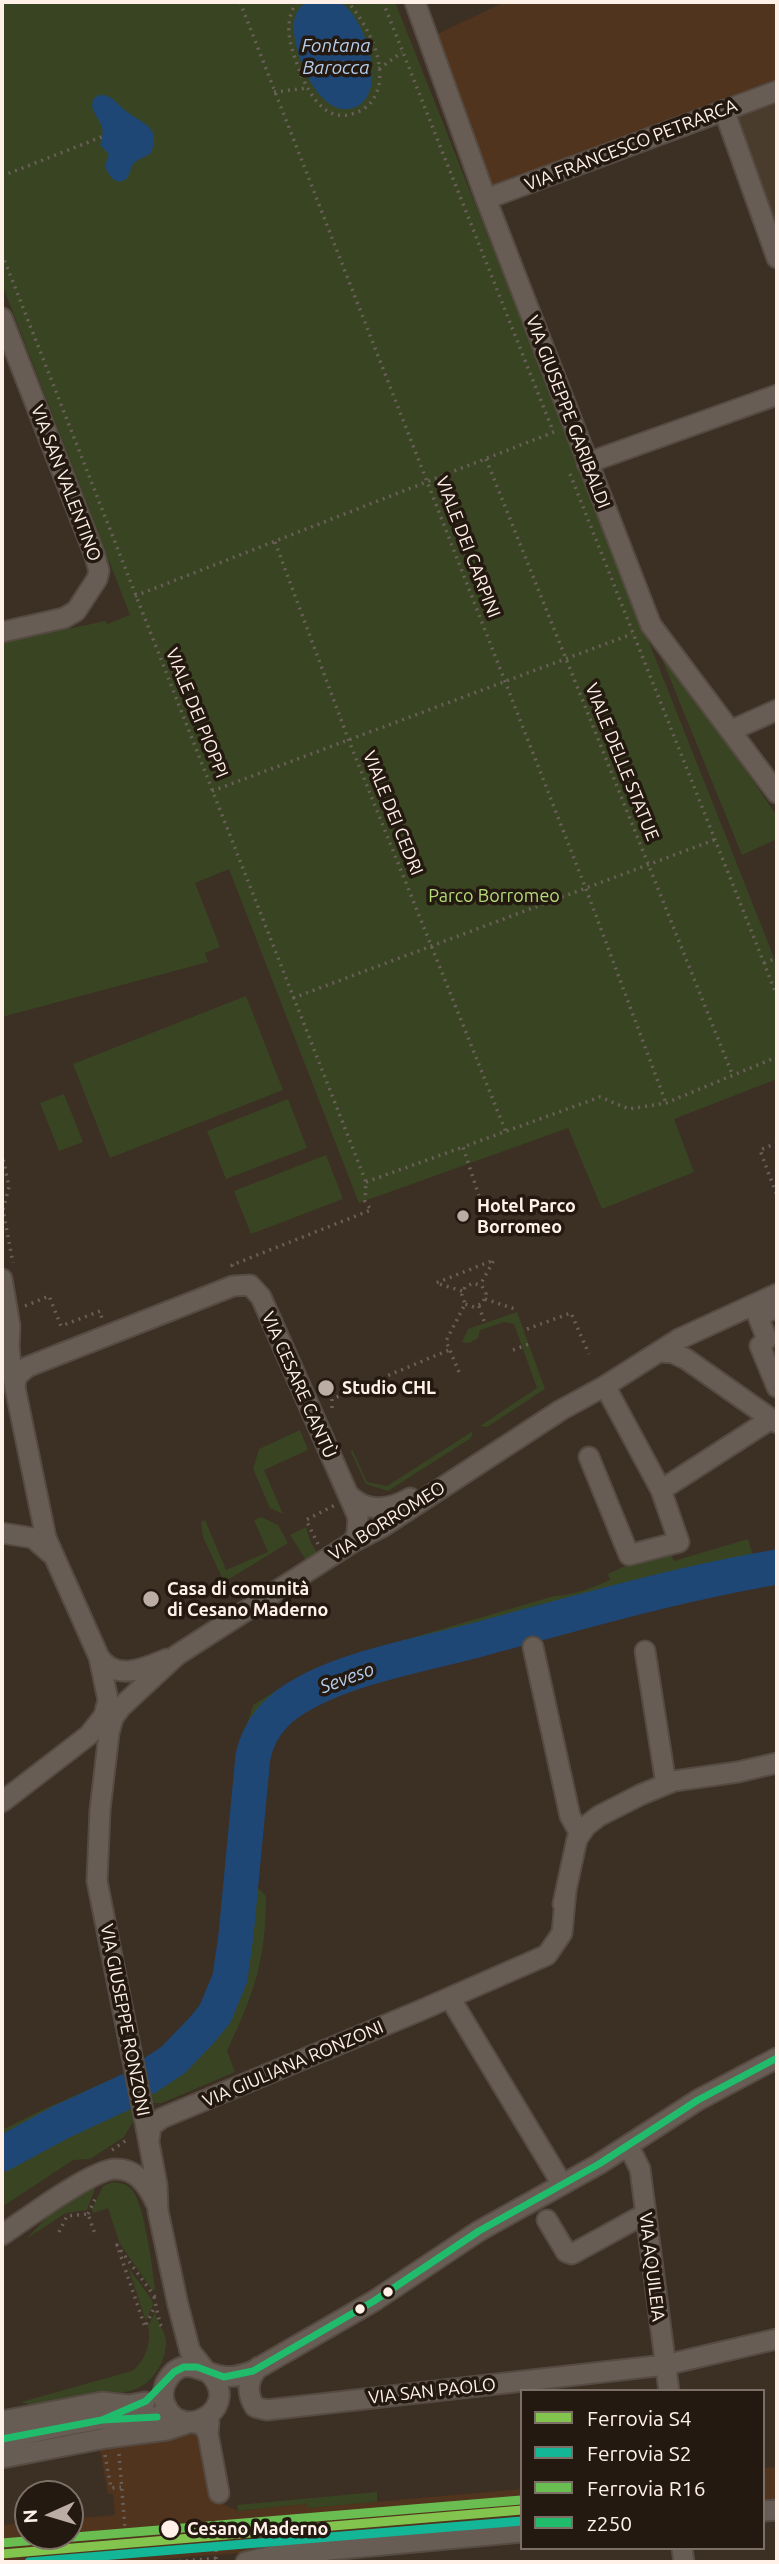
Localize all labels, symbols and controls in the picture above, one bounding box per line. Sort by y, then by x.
water label: Fontana Barocca [302,35,370,79]
street label: VIA FRANCESCO PETRARCA [522,94,740,196]
street label: VIA GIUSEPPE GARIBALDI [521,312,615,512]
street label: VIA SAN VALENTINO [26,402,106,564]
street label: VIALE DEI CARPINI [431,473,505,621]
street label: VIALE DEI PIOPPI [161,645,233,781]
street label: VIALE DELLE STATUE [581,680,663,844]
street label: VIALE DEI CEDRI [358,748,428,878]
park label: Parco Borromeo [428,885,560,907]
place label: Hotel Parco Borromeo [477,1195,576,1238]
marker: Hotel Parco Borromeo [455,1208,471,1224]
street label: VIA CESARE CANTÙ [257,1308,341,1462]
place label: Studio CHL [342,1377,436,1399]
marker: Studio CHL [316,1378,336,1398]
street label: VIA BORROMEO [325,1477,449,1565]
place label: Casa di comunità di Cesano Maderno [167,1578,328,1620]
marker: Casa di comunità di Cesano Maderno [141,1589,161,1609]
water label: Seveso [317,1658,377,1698]
street label: VIA GIUSEPPE RONZONI [96,1922,154,2118]
street label: VIA GIULIANA RONZONI [199,2016,387,2112]
street label: VIA AQUILEIA [635,2211,669,2323]
unlabelled marker [381,2285,395,2299]
unlabelled marker [353,2302,367,2316]
street label: VIA SAN PAOLO [367,2374,497,2408]
legend [520,2389,765,2550]
text: Ferrovia S4 [587,2406,692,2430]
text: Ferrovia S2 [587,2441,692,2465]
text: Ferrovia R16 [587,2476,706,2500]
north arrow [14,2480,84,2550]
text: N [19,2508,42,2524]
text: z250 [587,2511,632,2535]
marker: Cesano Maderno [159,2518,181,2540]
place label: Cesano Maderno [187,2518,328,2540]

